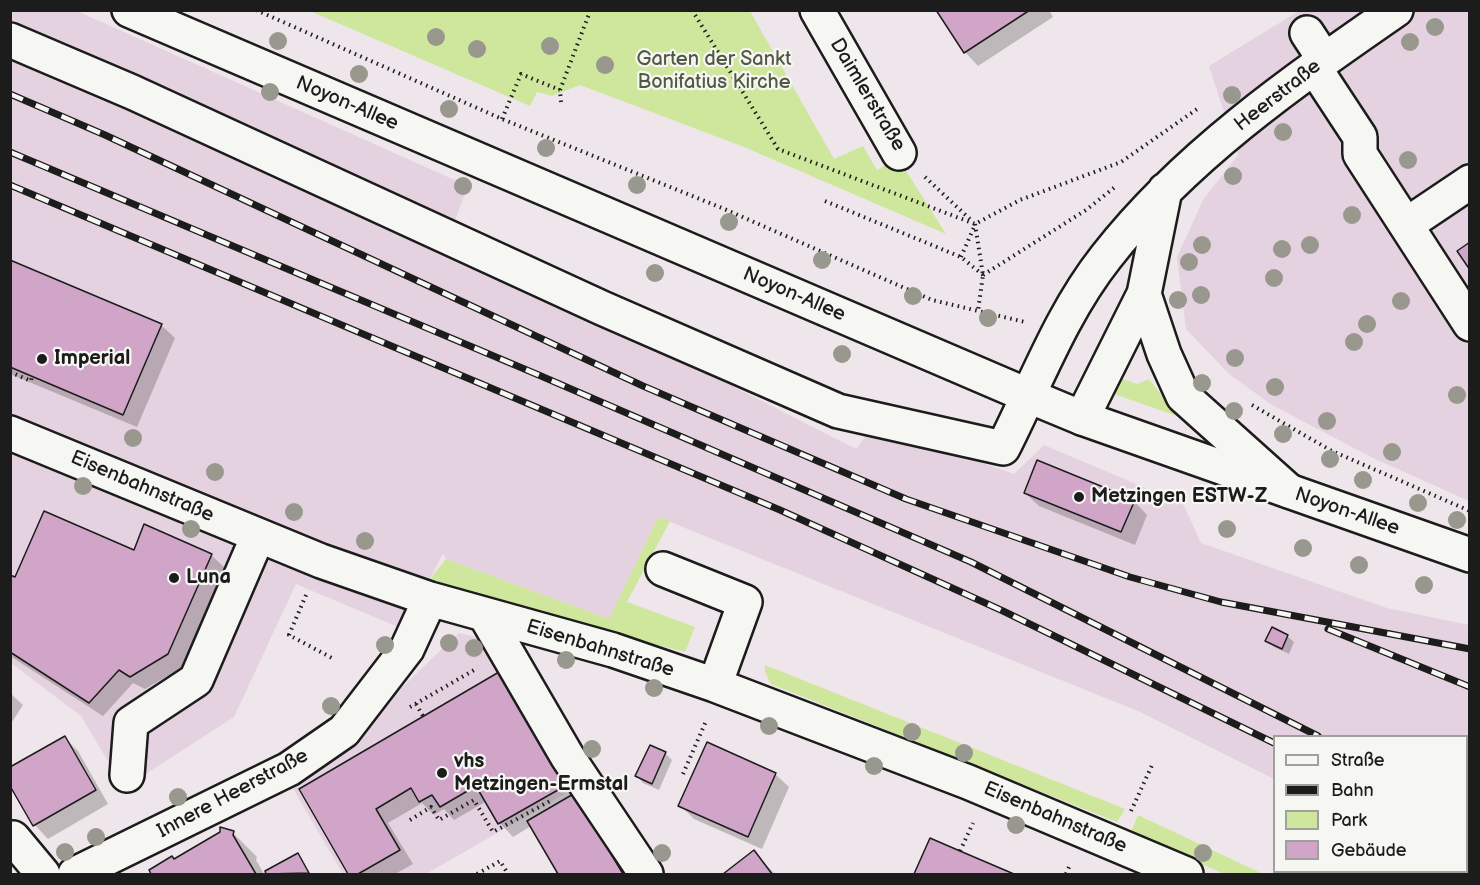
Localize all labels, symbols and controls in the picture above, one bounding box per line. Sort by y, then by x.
street label: Daimlerstraße [824,34,910,156]
park label: Garten der Sankt Bonifatius Kirche [636,48,792,95]
street label: Heerstraße [1230,55,1326,137]
street label: Noyon-Allee [292,72,402,136]
street label: Noyon-Allee [739,263,849,327]
place label: Imperial [54,347,130,371]
marker: Imperial [35,352,49,366]
street label: Eisenbahnstraße [67,446,217,528]
street label: Noyon-Allee [1292,483,1402,541]
place label: Metzingen ESTW-Z [1091,485,1267,509]
marker: Metzingen ESTW-Z [1072,490,1086,504]
place label: Luna [186,566,231,590]
marker: Luna [167,571,181,585]
street label: Eisenbahnstraße [523,615,677,683]
legend [1273,735,1468,873]
street label: Innere Heerstraße [153,744,313,844]
place label: vhs Metzingen-Ermstal [454,750,628,797]
text: Straße [1331,750,1384,771]
marker: vhs Metzingen-Ermstal [435,766,449,780]
street label: Eisenbahnstraße [980,777,1130,859]
text: Bahn [1331,780,1374,801]
text: Park [1331,810,1367,831]
text: Gebäude [1331,840,1407,861]

